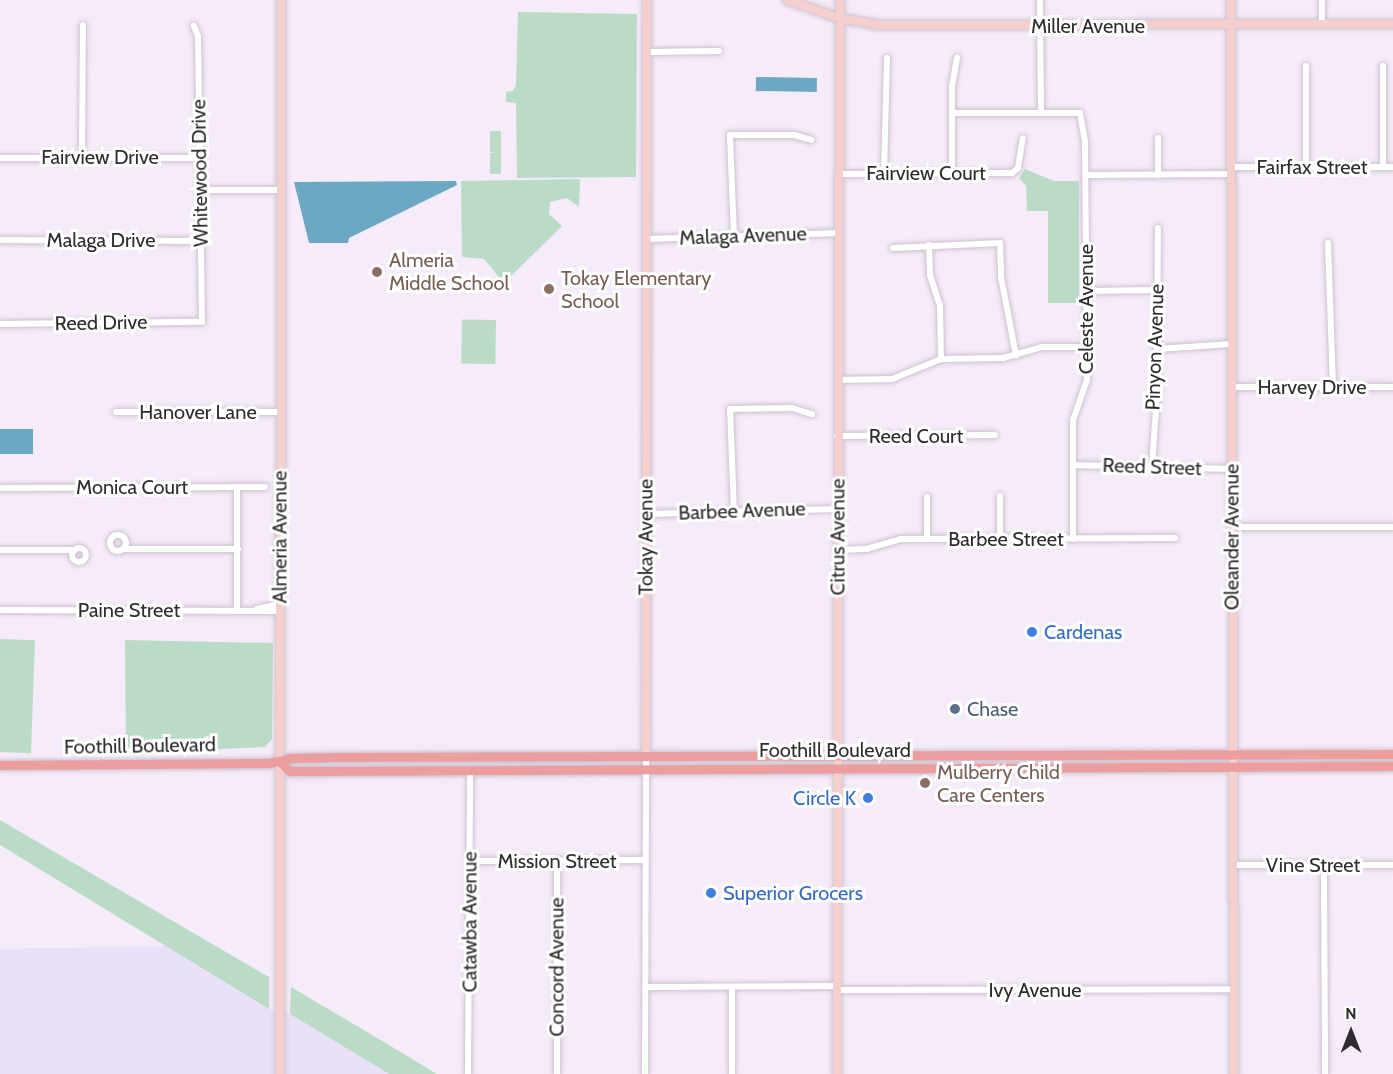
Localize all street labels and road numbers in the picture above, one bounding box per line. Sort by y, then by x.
street label: Miller Avenue [1031,14,1145,38]
street label: Whitewood Drive [187,99,213,247]
street label: Fairview Drive [41,145,159,169]
street label: Fairfax Street [1257,155,1367,179]
street label: Fairview Court [866,161,986,185]
street label: Malaga Avenue [679,222,807,250]
street label: Malaga Drive [47,228,155,252]
street label: Celeste Avenue [1074,244,1098,374]
street label: Pinyon Avenue [1141,283,1169,411]
street label: Reed Drive [54,310,148,336]
street label: Harvey Drive [1257,375,1367,399]
street label: Hanover Lane [139,400,257,424]
street label: Reed Court [869,424,963,448]
street label: Reed Street [1102,453,1202,481]
street label: Oleander Avenue [1220,464,1244,610]
street label: Almeria Avenue [268,471,292,603]
street label: Monica Court [76,475,188,499]
street label: Tokay Avenue [634,479,658,595]
street label: Citrus Avenue [826,479,850,595]
street label: Barbee Avenue [678,497,806,525]
street label: Barbee Street [948,527,1064,551]
street label: Paine Street [78,598,180,622]
street label: Foothill Boulevard [64,733,216,759]
street label: Foothill Boulevard [759,738,911,762]
street label: Mission Street [497,849,617,873]
street label: Catawba Avenue [458,852,482,992]
street label: Vine Street [1266,853,1360,877]
street label: Concord Avenue [545,897,569,1037]
street label: Ivy Avenue [989,978,1081,1002]

